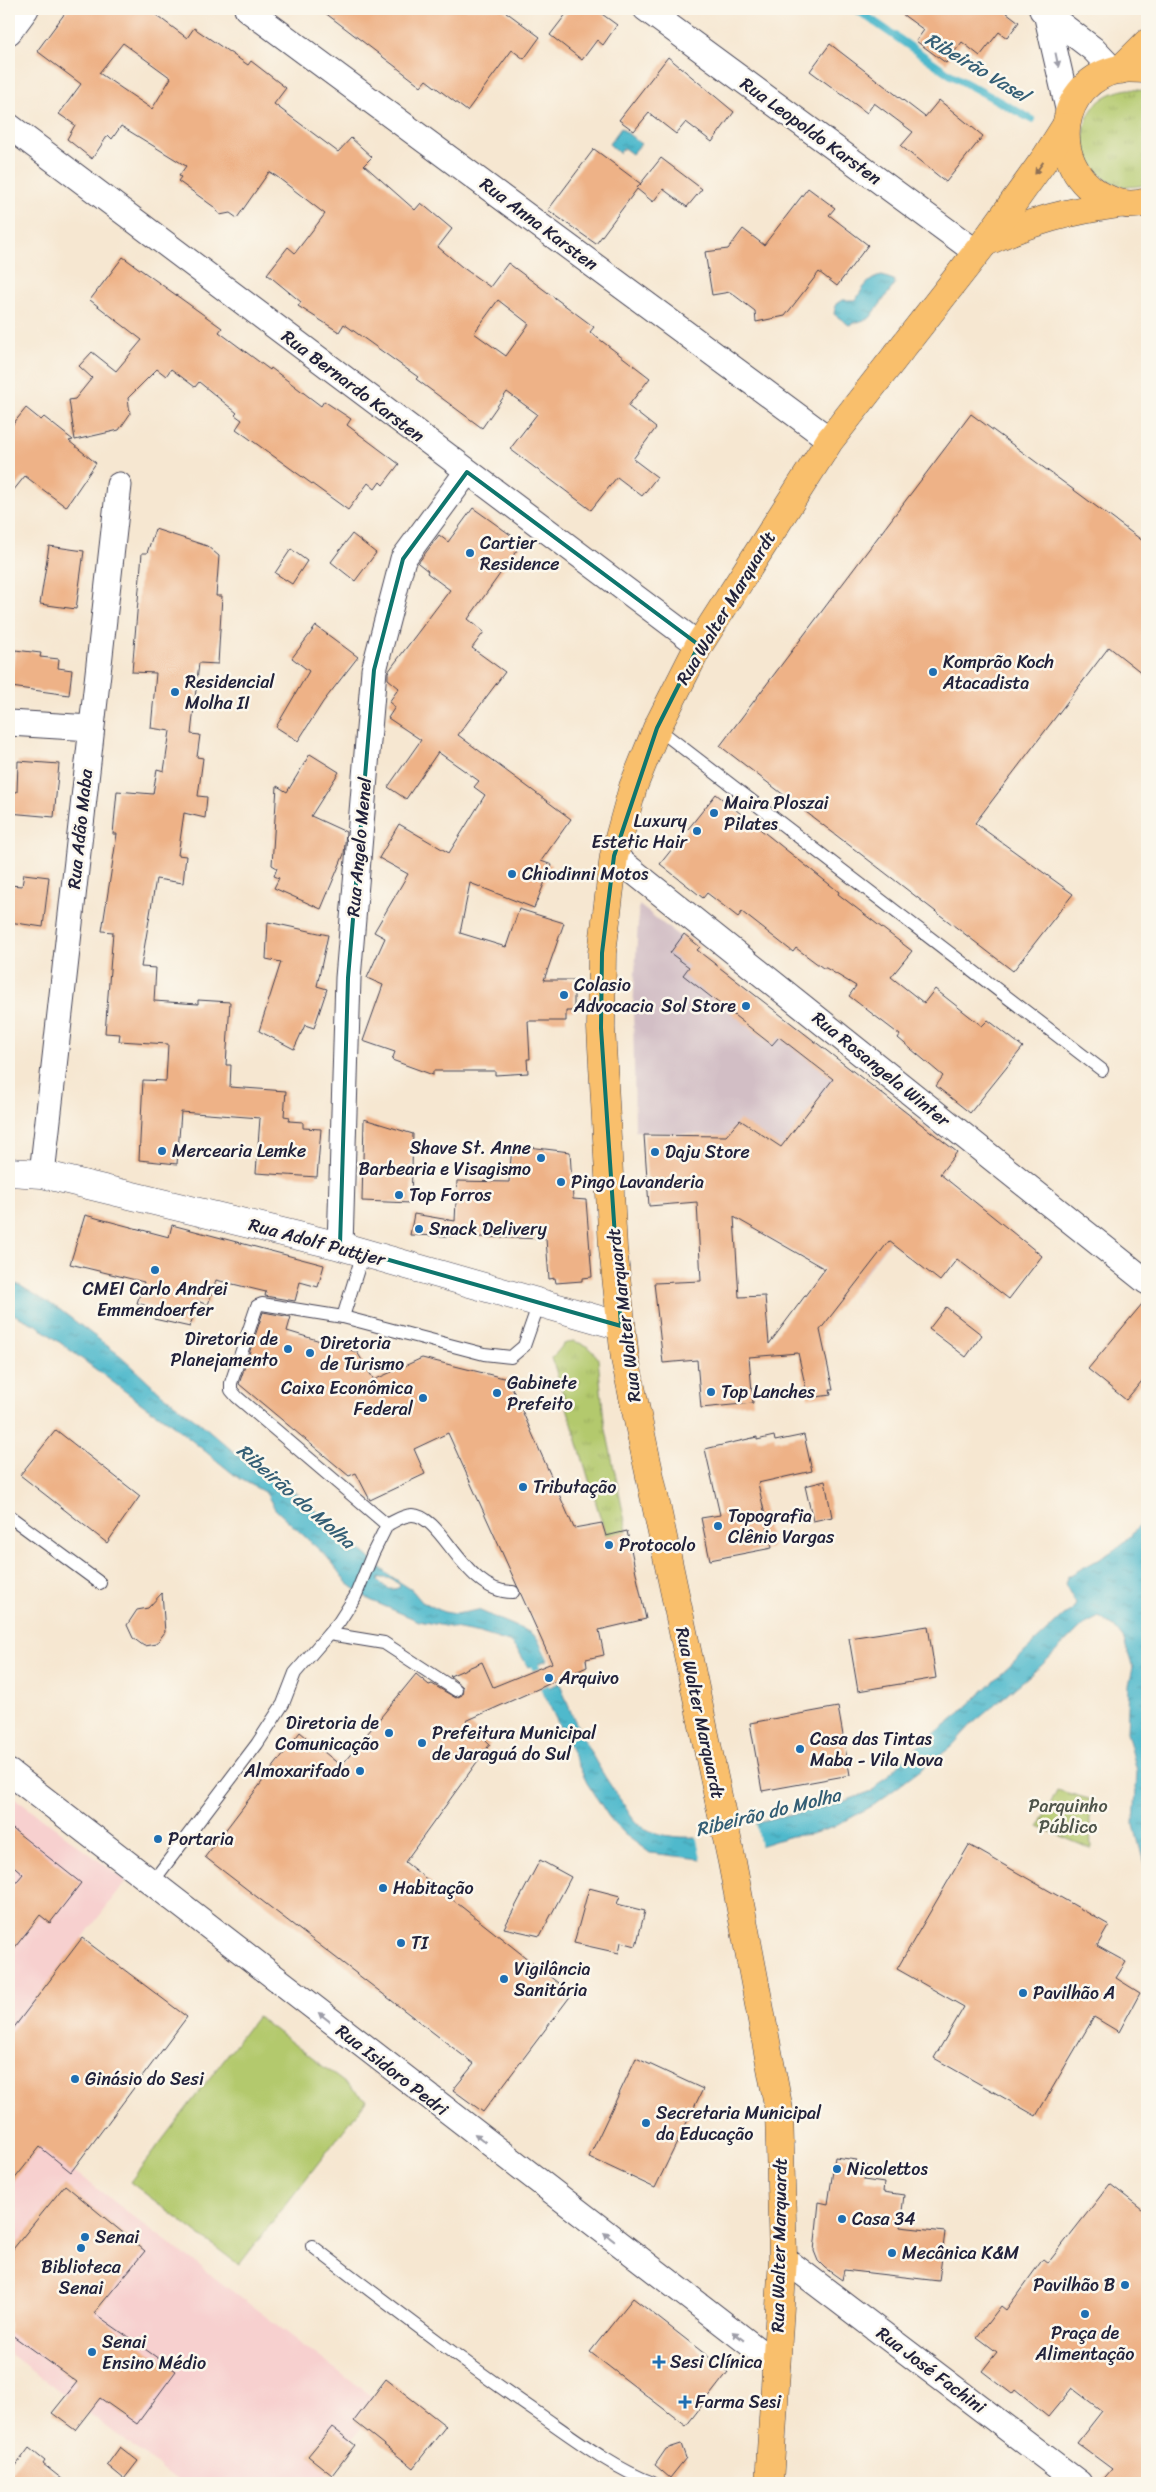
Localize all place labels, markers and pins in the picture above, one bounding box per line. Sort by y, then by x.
place label: Cartier Residence [480,527,560,580]
marker: Cartier Residence [464,547,476,559]
place label: Komprão Koch Atacadista [942,646,1054,699]
place label: Residencial Molha II [185,666,275,719]
marker: Komprão Koch Atacadista [927,666,939,678]
marker: Residencial Molha II [169,686,181,698]
place label: Maira Ploszai Pilates [724,787,830,840]
place label: Luxury Estetic Hair [592,805,689,858]
marker: Maira Ploszai Pilates [708,807,720,819]
marker: Luxury Estetic Hair [691,825,703,837]
place label: Chiodinni Motos [522,858,649,890]
marker: Chiodinni Motos [506,868,518,880]
place label: Colasio Advocacia [573,969,654,1022]
marker: Colasio Advocacia [558,989,570,1001]
place label: Sol Store [661,990,736,1022]
marker: Sol Store [740,1000,752,1012]
place label: Shave St. Anne Barbearia e Visagismo [359,1132,531,1185]
place label: Mercearia Lemke [172,1135,306,1167]
place label: Daju Store [665,1136,750,1168]
marker: Mercearia Lemke [156,1145,168,1157]
marker: Daju Store [649,1146,661,1158]
marker: Shave St. Anne Barbearia e Visagismo [535,1152,547,1164]
place label: Pingo Lavanderia [571,1166,704,1198]
marker: Pingo Lavanderia [555,1176,567,1188]
place label: Top Forros [409,1179,492,1211]
marker: Top Forros [393,1189,405,1201]
place label: Snack Delivery [429,1213,547,1245]
marker: Snack Delivery [413,1223,425,1235]
marker: CMEI Carlo Andrei Emmendoerfer [149,1264,161,1276]
place label: CMEI Carlo Andrei Emmendoerfer [82,1273,229,1326]
place label: Diretoria de Planejamento [170,1323,278,1376]
place label: Diretoria de Turismo [320,1327,404,1380]
marker: Diretoria de Planejamento [282,1343,294,1355]
marker: Diretoria de Turismo [304,1347,316,1359]
place label: Gabinete Prefeito [507,1367,577,1420]
place label: Caixa Econômica Federal [281,1372,414,1425]
place label: Top Lanches [721,1376,816,1408]
marker: Top Lanches [705,1386,717,1398]
marker: Gabinete Prefeito [491,1387,503,1399]
marker: Caixa Econômica Federal [417,1392,429,1404]
place label: Tributação [533,1471,616,1503]
marker: Tributação [517,1481,529,1493]
place label: Topografia Clênio Vargas [728,1500,835,1553]
marker: Topografia Clênio Vargas [712,1520,724,1532]
place label: Protocolo [619,1529,696,1561]
marker: Protocolo [603,1539,615,1551]
place label: Arquivo [558,1662,619,1694]
marker: Arquivo [543,1672,555,1684]
place label: Diretoria de Comunicação [275,1707,379,1760]
place label: Prefeitura Municipal de Jaraguá do Sul [432,1717,597,1770]
place label: Casa das Tintas Maba - Vila Nova [810,1723,943,1776]
marker: Diretoria de Comunicação [383,1727,395,1739]
marker: Prefeitura Municipal de Jaraguá do Sul [416,1737,428,1749]
marker: Casa das Tintas Maba - Vila Nova [794,1743,806,1755]
place label: Almoxarifado [243,1755,350,1787]
marker: Almoxarifado [354,1765,366,1777]
place label: Portaria [168,1823,234,1855]
marker: Portaria [152,1833,164,1845]
place label: Habitação [393,1872,474,1904]
marker: Habitação [377,1882,389,1894]
place label: TI [411,1927,430,1959]
marker: TI [395,1937,407,1949]
place label: Vigilância Sanitária [514,1953,591,2006]
marker: Vigilância Sanitária [498,1973,510,1985]
place label: Pavilhão A [1033,1977,1115,2009]
marker: Pavilhão A [1017,1987,1029,1999]
place label: Ginásio do Sesi [85,2063,205,2095]
marker: Ginásio do Sesi [69,2073,81,2085]
place label: Secretaria Municipal da Educação [656,2097,822,2150]
marker: Secretaria Municipal da Educação [640,2117,652,2129]
place label: Nicolettos [847,2153,928,2185]
marker: Nicolettos [831,2163,843,2175]
place label: Casa 34 [852,2203,915,2235]
marker: Casa 34 [836,2213,848,2225]
place label: Senai [95,2221,140,2253]
marker: Senai [79,2231,91,2243]
place label: Mecânica K&M [902,2237,1020,2269]
marker: Biblioteca Senai [75,2242,87,2254]
marker: Mecânica K&M [886,2247,898,2259]
place label: Biblioteca Senai [41,2251,122,2304]
place label: Pavilhão B [1033,2269,1115,2301]
marker: Pavilhão B [1119,2279,1131,2291]
marker: Praça de Alimentação [1079,2308,1091,2320]
place label: Praça de Alimentação [1035,2317,1134,2370]
place label: Senai Ensino Médio [102,2326,206,2379]
marker: Senai Ensino Médio [86,2346,98,2358]
place label: Sesi Clínica [670,2346,763,2378]
marker: Sesi Clínica [652,2355,666,2369]
place label: Farma Sesi [695,2386,782,2418]
marker: Farma Sesi [679,2396,691,2408]

